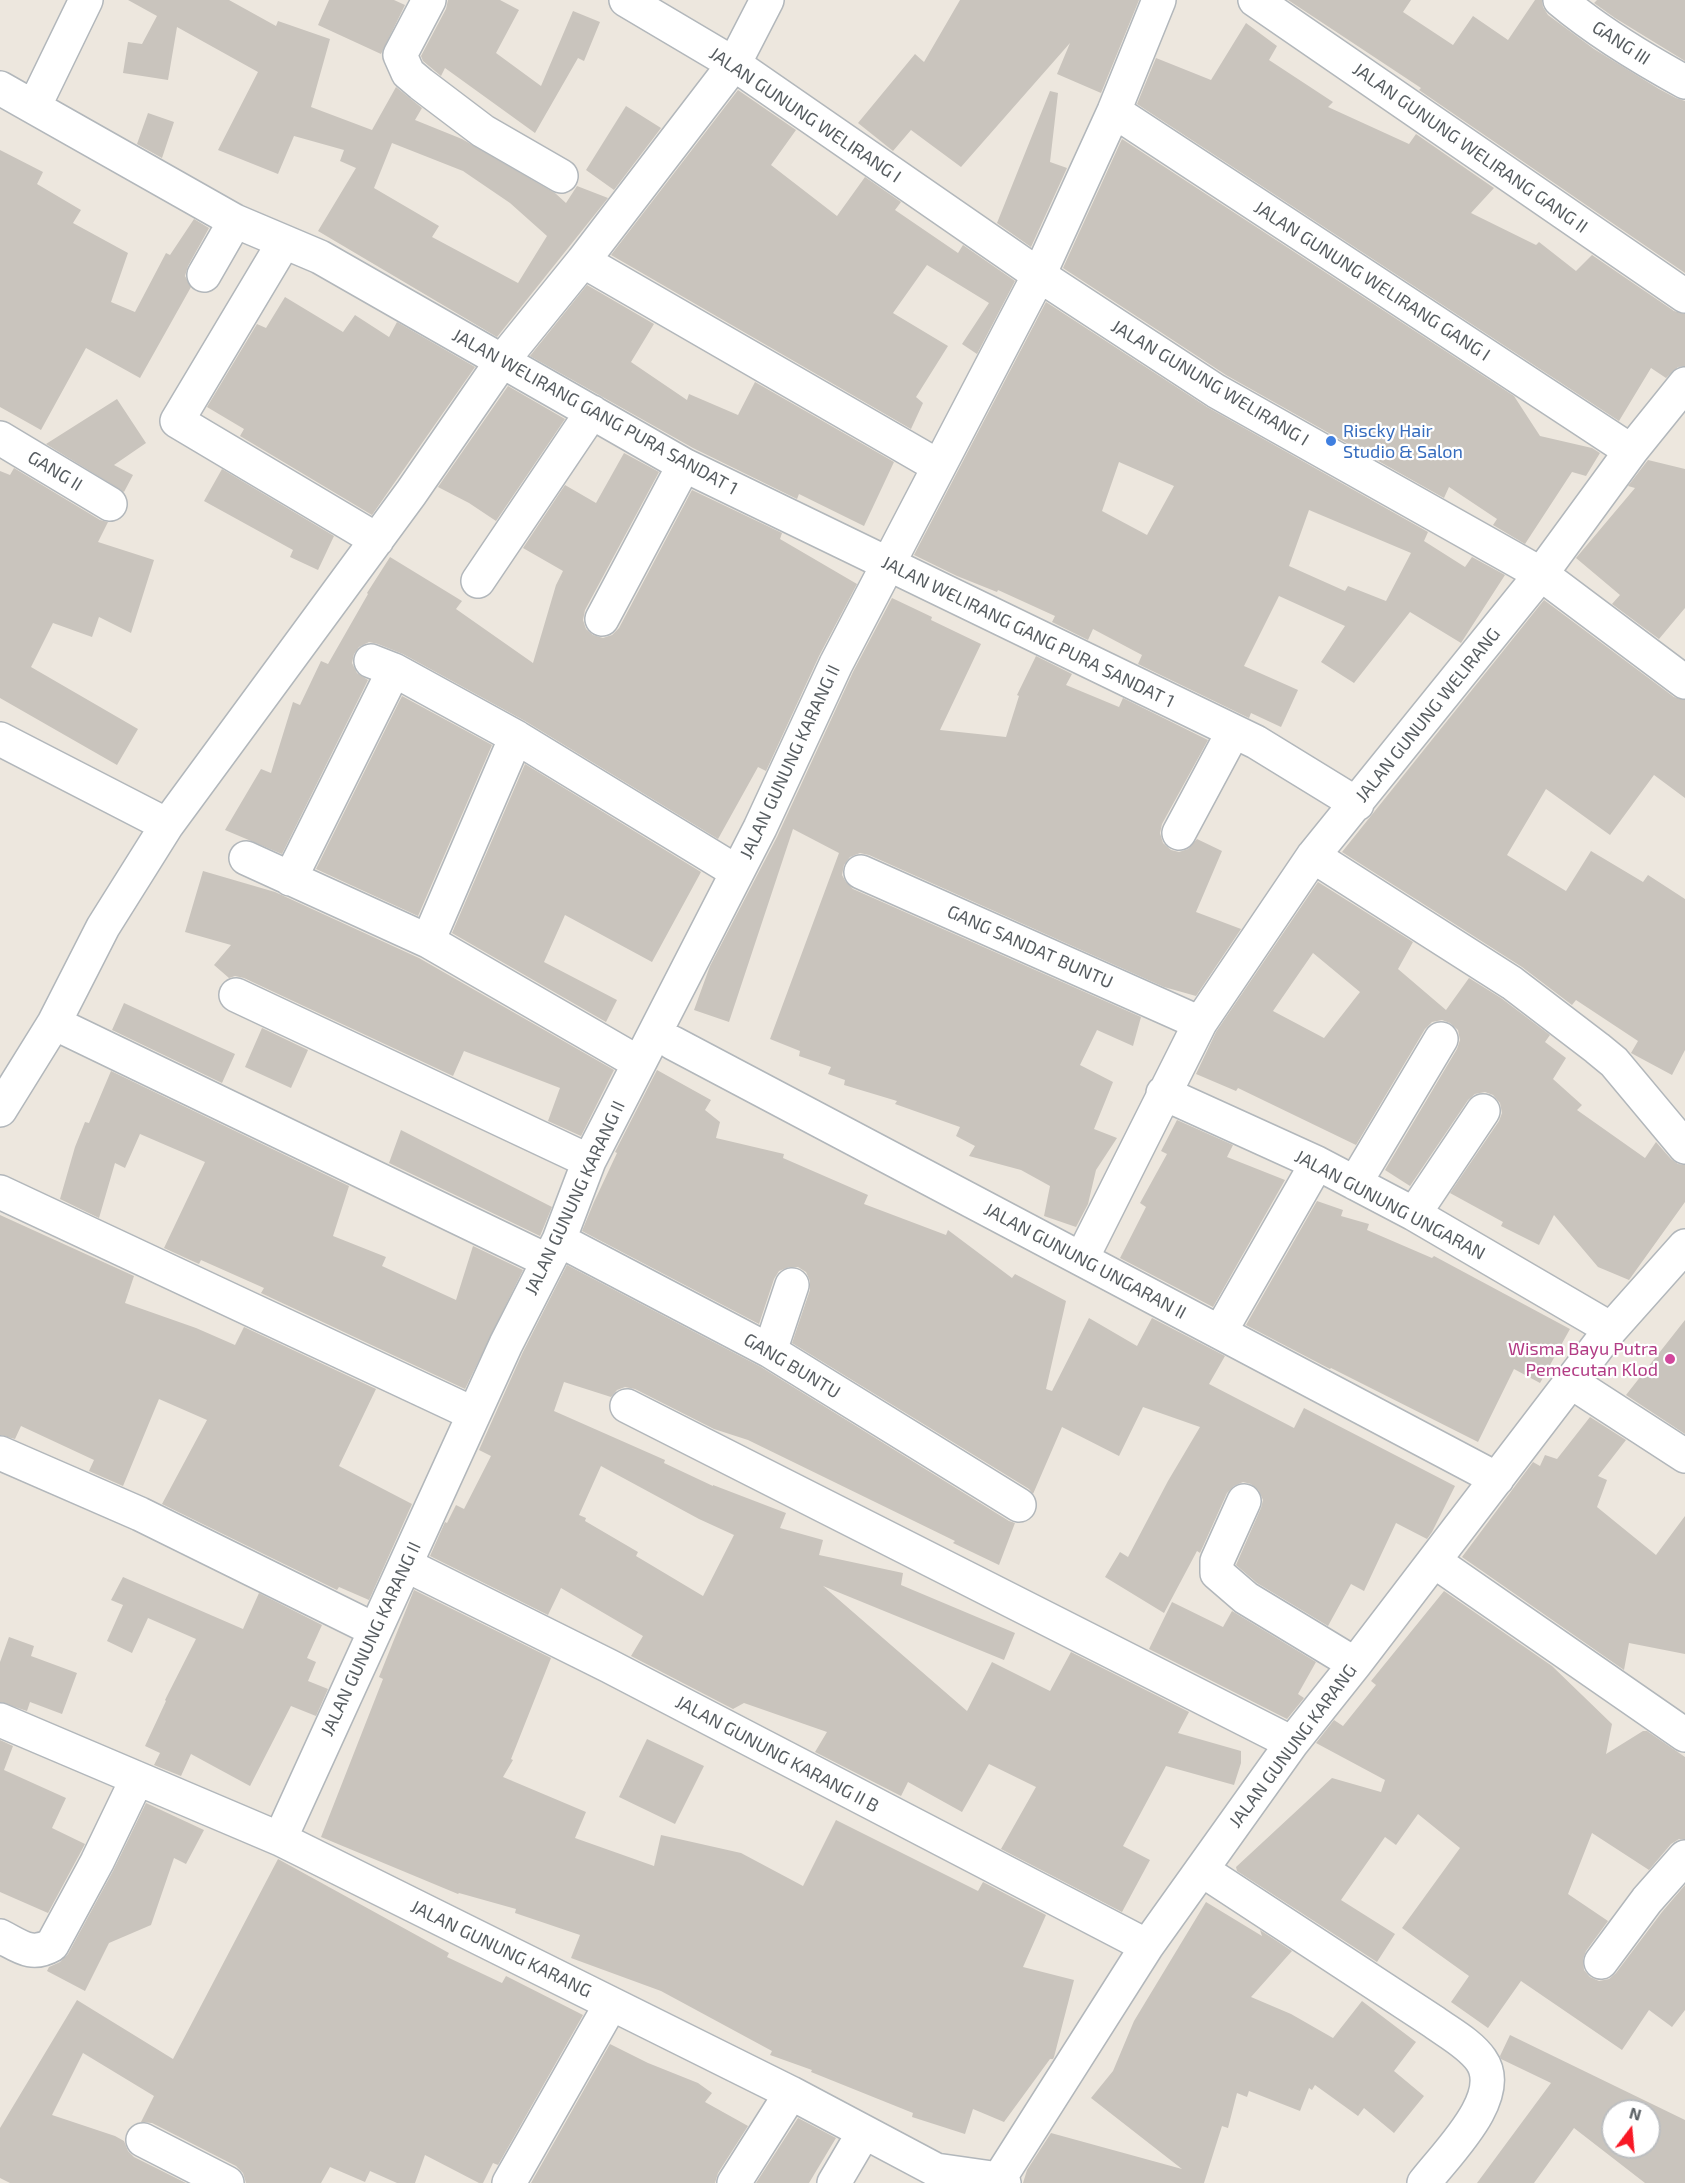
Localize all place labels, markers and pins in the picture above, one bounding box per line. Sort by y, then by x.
place label: Riscky Hair Studio & Salon [1343,420,1463,462]
marker: Riscky Hair Studio & Salon [1324,434,1338,448]
place label: Wisma Bayu Putra Pemecutan Klod [1508,1338,1658,1380]
marker: Wisma Bayu Putra Pemecutan Klod [1663,1352,1677,1366]

